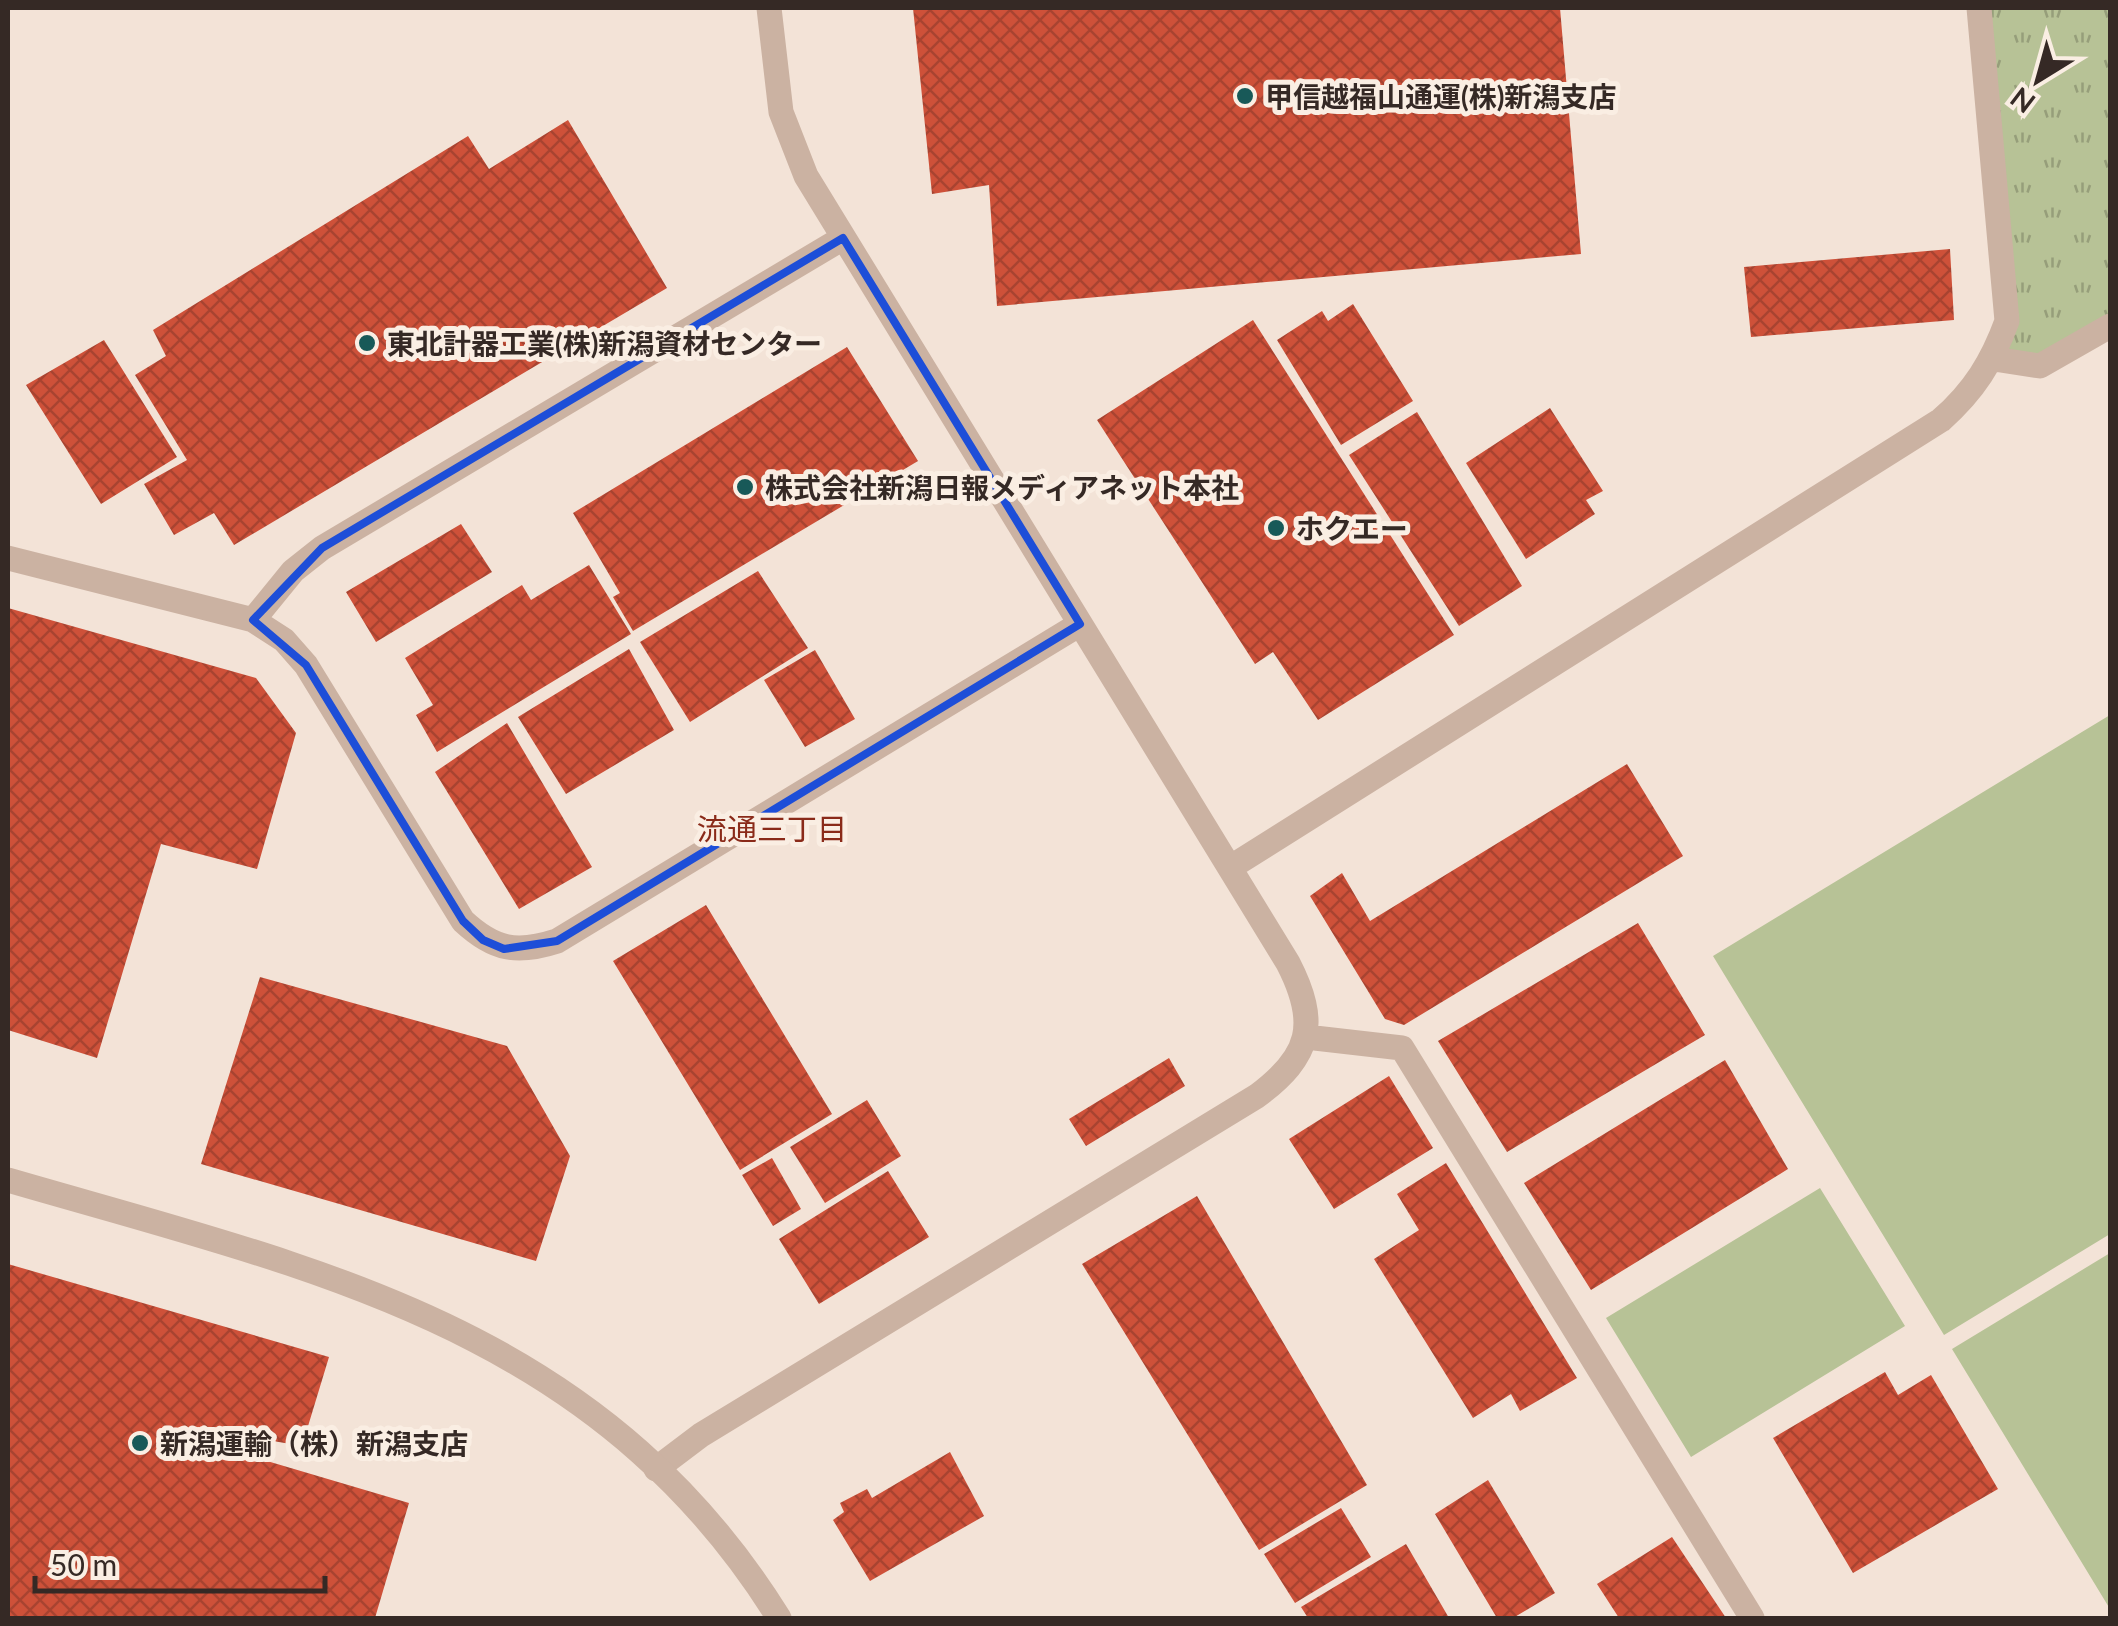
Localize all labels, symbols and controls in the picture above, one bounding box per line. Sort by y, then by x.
north arrow [1988,30,2088,130]
place label: 甲信越福山通運(株)新潟支店 [1265,79,1616,113]
text: N [2004,81,2041,121]
marker: 甲信越福山通運(株)新潟支店 [1234,85,1256,107]
place label: 東北計器工業(株)新潟資材センター [387,326,822,360]
marker: 東北計器工業(株)新潟資材センター [356,332,378,354]
place label: 株式会社新潟日報メディアネット本社 [765,470,1239,504]
marker: 株式会社新潟日報メディアネット本社 [734,476,756,498]
place label: ホクエー [1296,511,1408,545]
marker: ホクエー [1265,517,1287,539]
district label: 流通三丁目 [697,810,847,846]
place label: 新潟運輸（株）新潟支店 [160,1426,468,1460]
marker: 新潟運輸（株）新潟支店 [129,1432,151,1454]
scale bar [35,1531,325,1593]
text: 50 m [50,1546,117,1582]

